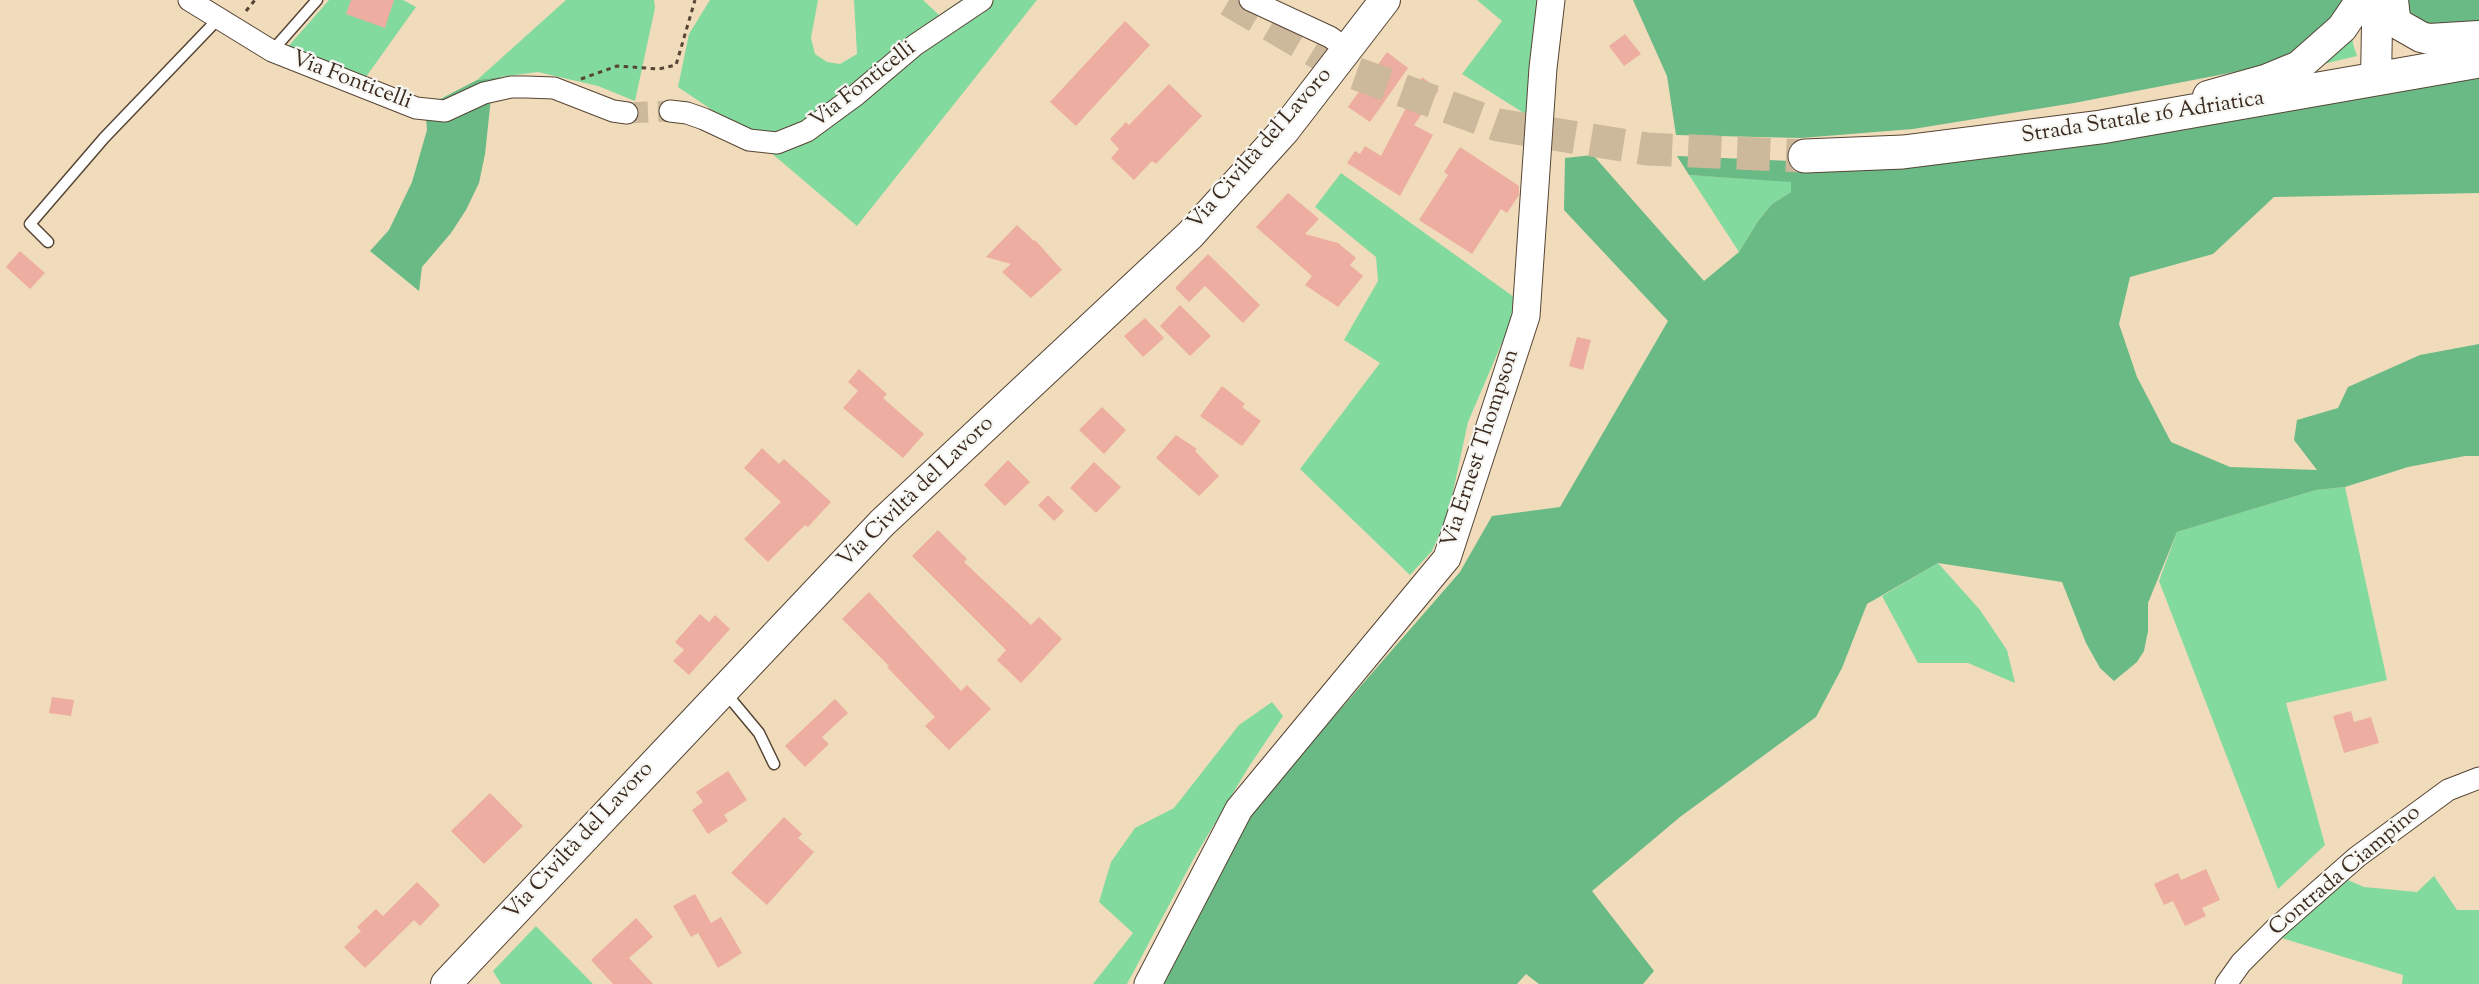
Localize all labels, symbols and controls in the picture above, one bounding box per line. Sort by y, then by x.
street label: Via Fonticelli [806,37,922,135]
street label: Via Fonticelli [287,47,415,117]
street label: Via Civiltà del Lavoro [1183,63,1339,237]
street label: Strada Statale 16 Adriatica [2020,87,2266,151]
street label: Via Ernest Thompson [1437,346,1527,552]
street label: Via Civiltà del Lavoro [834,412,1000,574]
street label: Via Civiltà del Lavoro [500,757,660,927]
street label: Contrada Ciampino [2265,801,2427,943]

